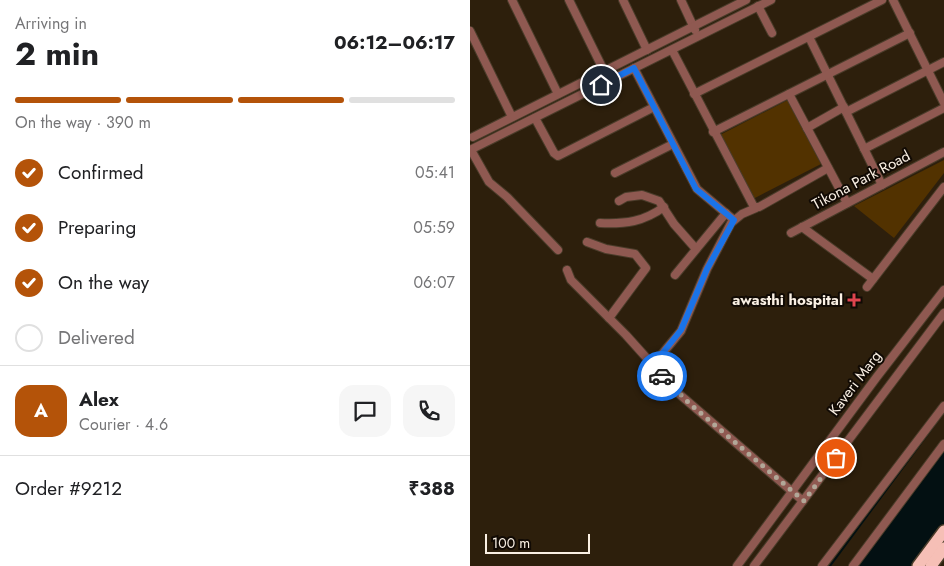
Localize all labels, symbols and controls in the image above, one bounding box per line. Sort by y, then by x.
text: Arriving in [15,12,87,35]
text: 06:12–06:17 [334,29,455,56]
text: 2 min [15,31,99,77]
pin [580,64,622,106]
icon: home [587,71,615,99]
text: On the way · 390 m [15,111,151,134]
street label: Tikona Park Road [808,145,914,215]
icon: check [15,159,43,187]
text: Confirmed [58,159,144,186]
text: 05:41 [415,161,455,184]
icon: check [15,214,43,242]
text: Preparing [58,214,136,241]
text: 05:59 [413,216,455,239]
icon: check [15,269,43,297]
text: On the way [58,269,149,296]
text: 06:07 [413,271,455,294]
place label: awasthi hospital [732,289,843,311]
marker: awasthi hospital [847,293,861,307]
text: Delivered [58,324,135,351]
street label: Kaveri Marg [823,346,887,420]
courier [637,351,687,401]
icon: car [648,362,676,390]
button: chat [339,385,391,437]
button: phone [403,385,455,437]
text: Alex [79,386,119,413]
text: A [34,397,48,424]
text: Courier · 4.6 [79,413,168,436]
pin [815,437,857,479]
icon: bag [822,444,850,472]
text: Order #9212 [15,475,122,502]
text: ₹388 [409,475,455,502]
scale bar [485,531,590,554]
text: 100 m [492,533,530,553]

